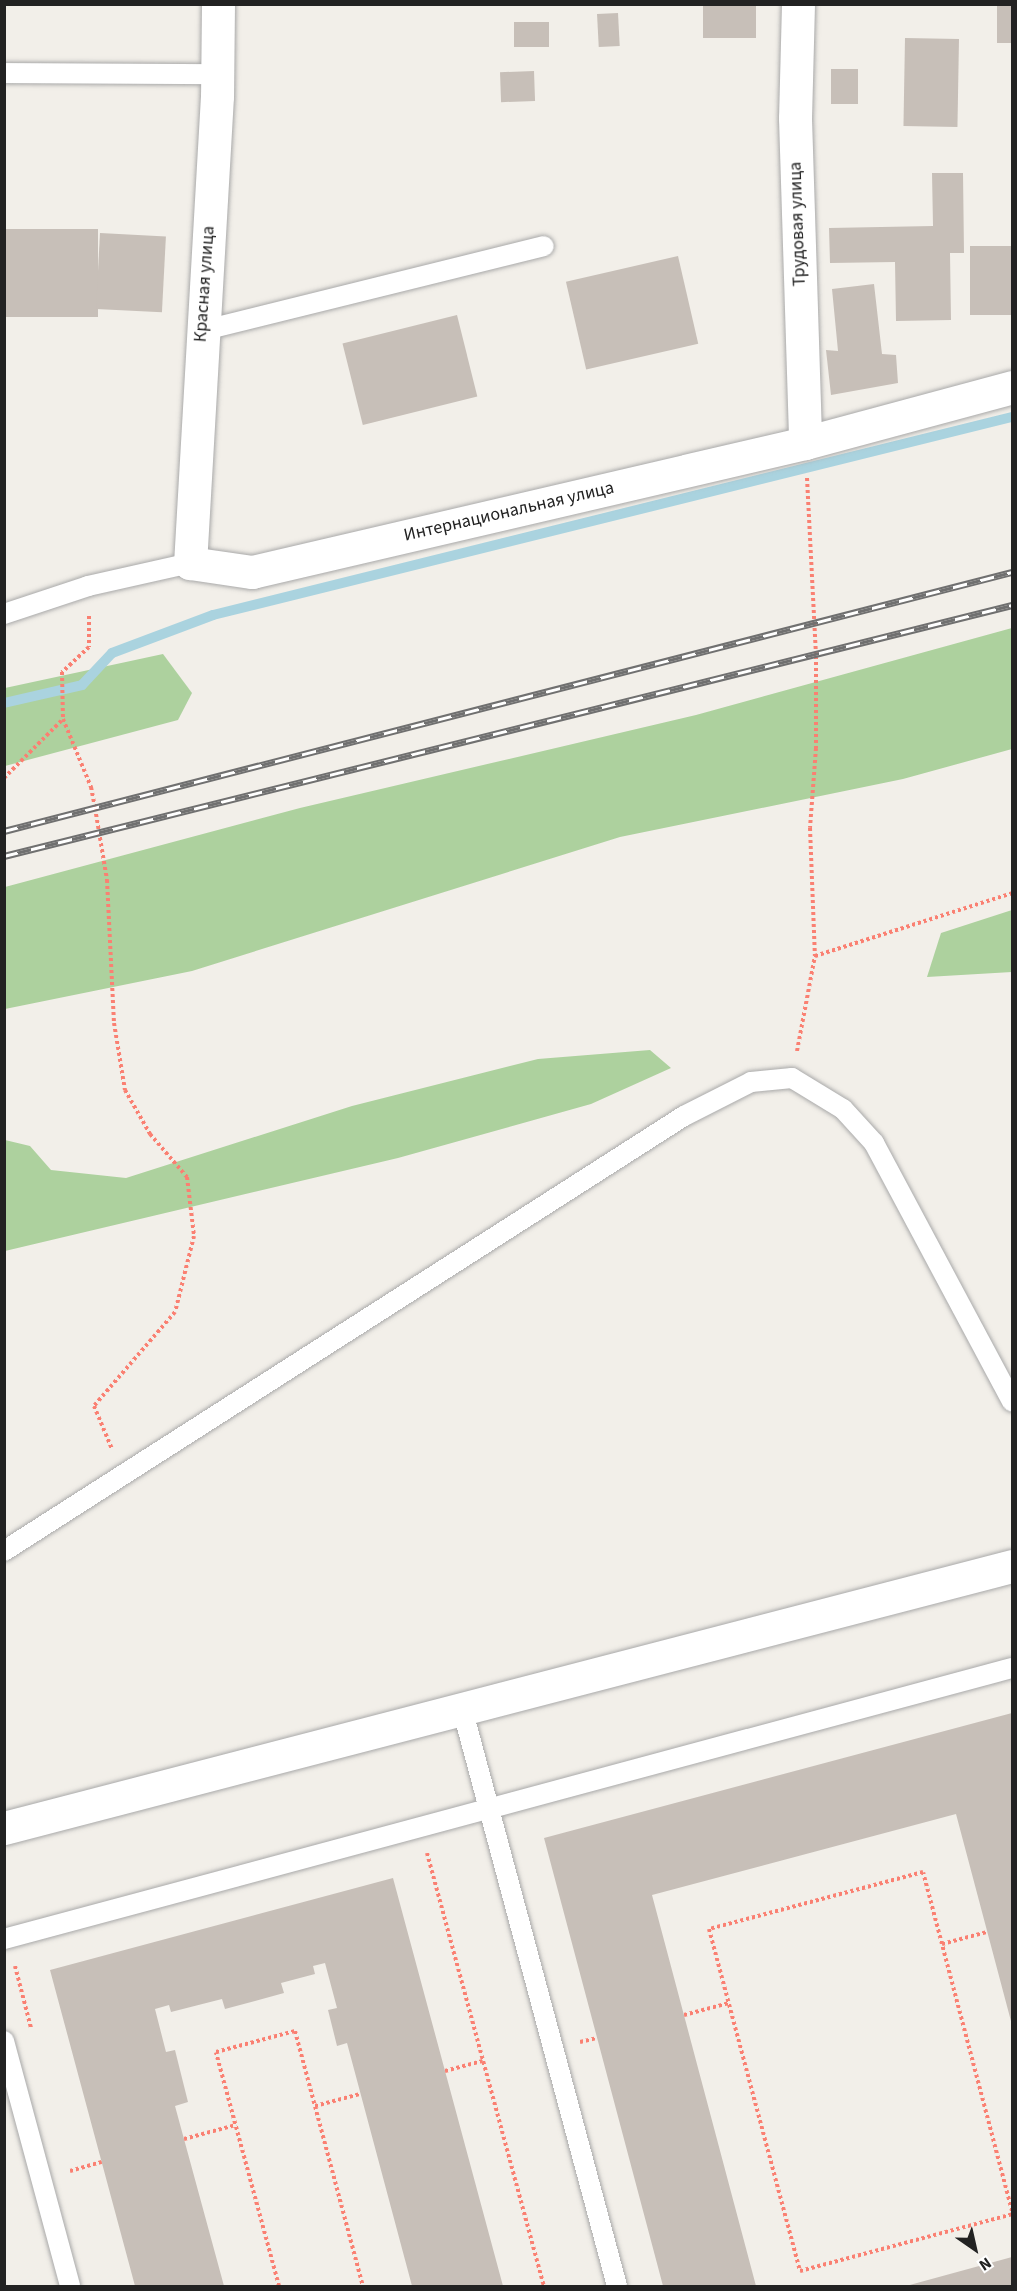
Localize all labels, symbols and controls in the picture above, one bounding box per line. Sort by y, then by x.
street label: Трудовая улица [785,161,811,287]
street label: Красная улица [190,225,220,343]
street label: Интернациональная улица [402,477,616,547]
north arrow [945,2219,1005,2279]
text: N [975,2252,996,2276]

